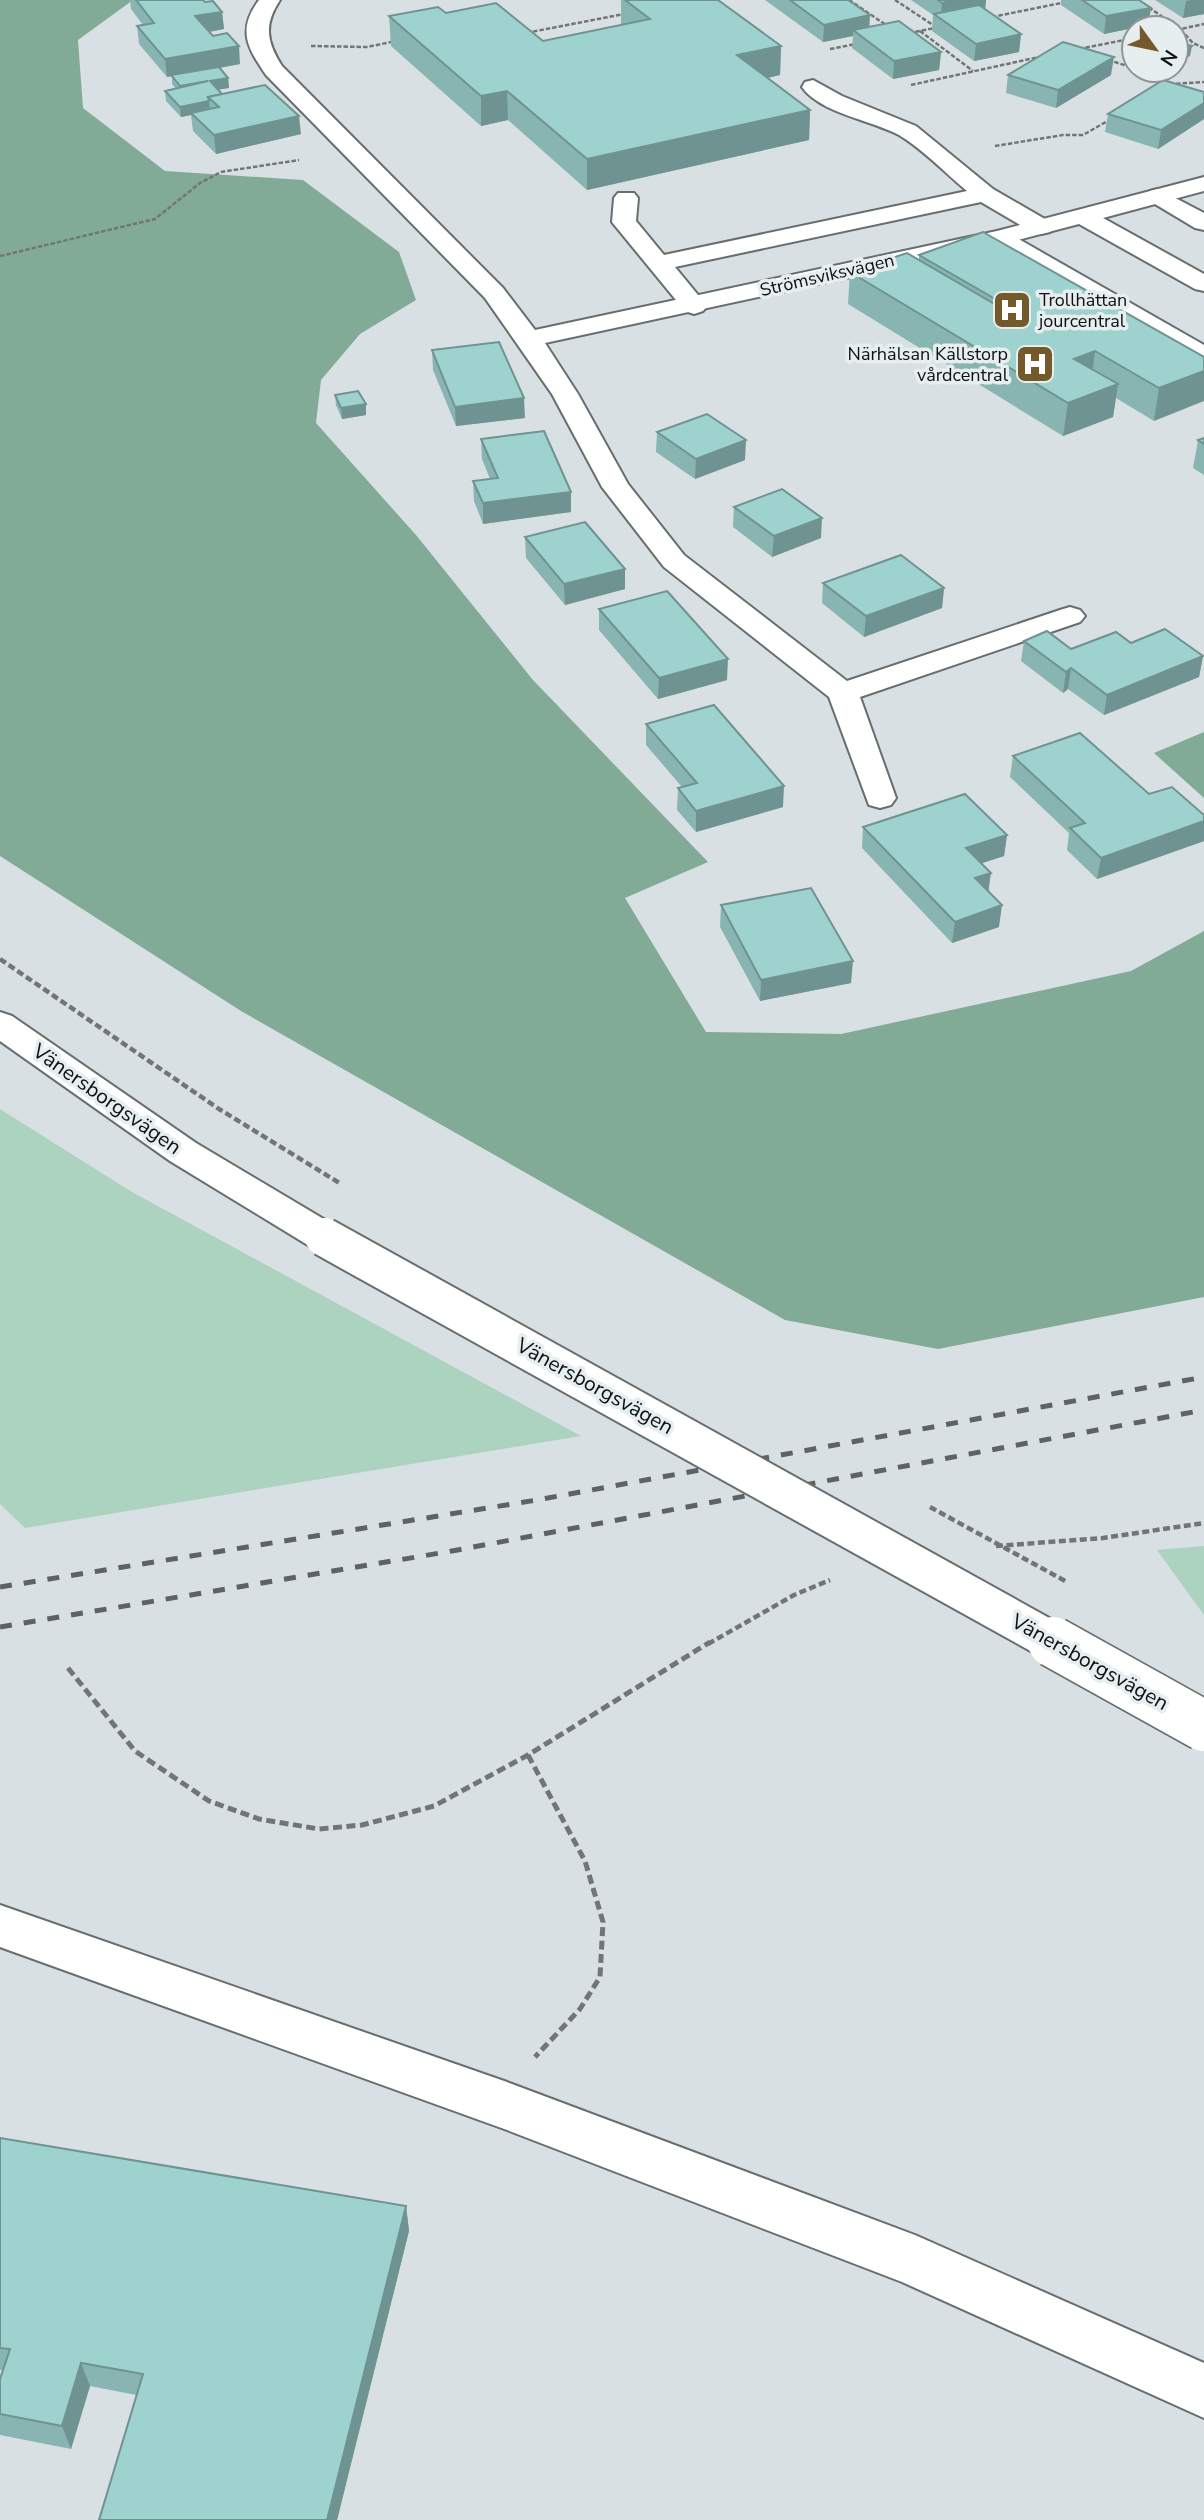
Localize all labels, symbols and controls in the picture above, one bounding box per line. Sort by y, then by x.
north arrow [1120,14,1190,84]
text: N [1154,45,1183,71]
street label: Strömsviksvägen [757,248,897,302]
place label: Trollhättan jourcentral [1037,288,1127,333]
hospital icon: Trollhättan jourcentral [991,289,1033,331]
place label: Närhälsan Källstorp vårdcentral [848,342,1009,387]
hospital icon: Närhälsan Källstorp vårdcentral [1014,343,1056,385]
street label: Vänersborgsvägen [26,1037,187,1161]
street label: Vänersborgsvägen [511,1331,679,1441]
street label: Vänersborgsvägen [1006,1607,1174,1717]

